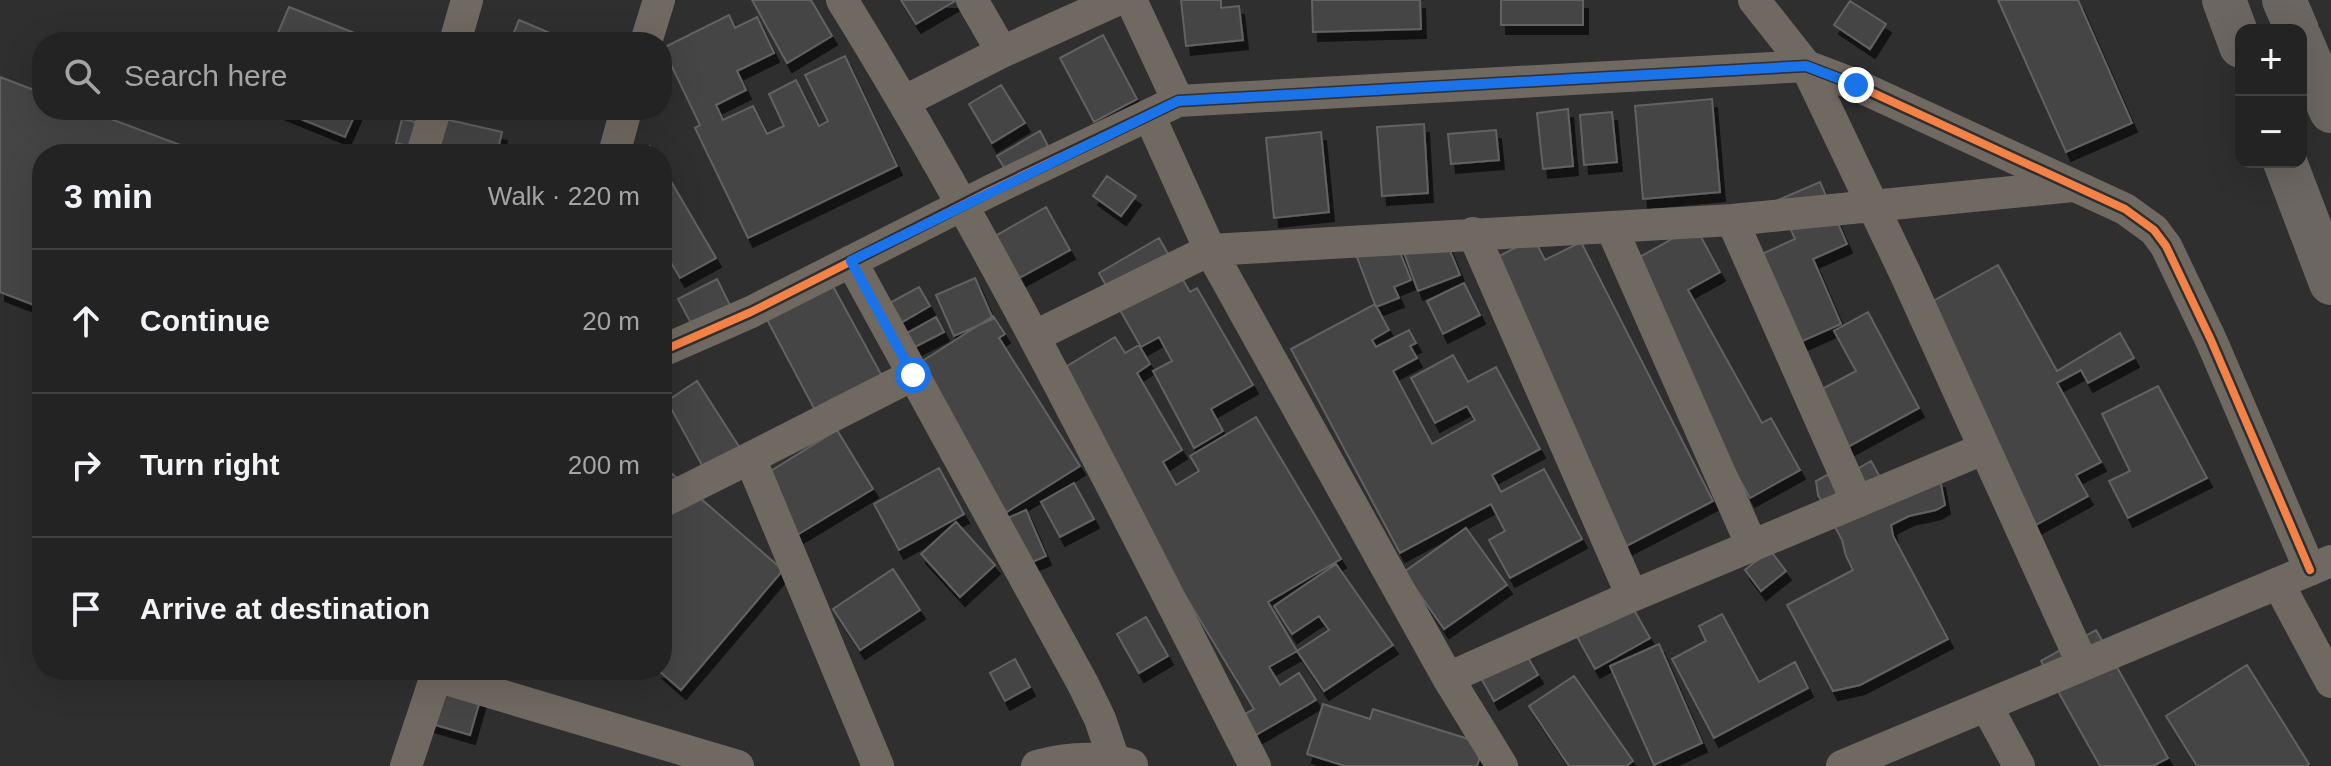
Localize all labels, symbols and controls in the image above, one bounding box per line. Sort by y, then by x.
map controls [2235,24,2307,168]
button: + [2235,24,2307,96]
search box [32,32,672,120]
icon: search [60,54,104,98]
text: Search here [124,59,287,92]
route end [1838,67,1874,103]
button: − [2235,96,2307,168]
text: 3 min [64,177,153,215]
text: Walk · 220 m [488,181,640,211]
icon: ahead [64,299,108,343]
text: Continue [140,304,270,337]
text: 20 m [582,306,640,336]
route start [895,357,931,393]
icon: right [64,443,108,487]
text: Turn right [140,448,279,481]
text: 200 m [568,450,640,480]
icon: arrive [64,587,108,631]
text: Arrive at destination [140,592,430,625]

